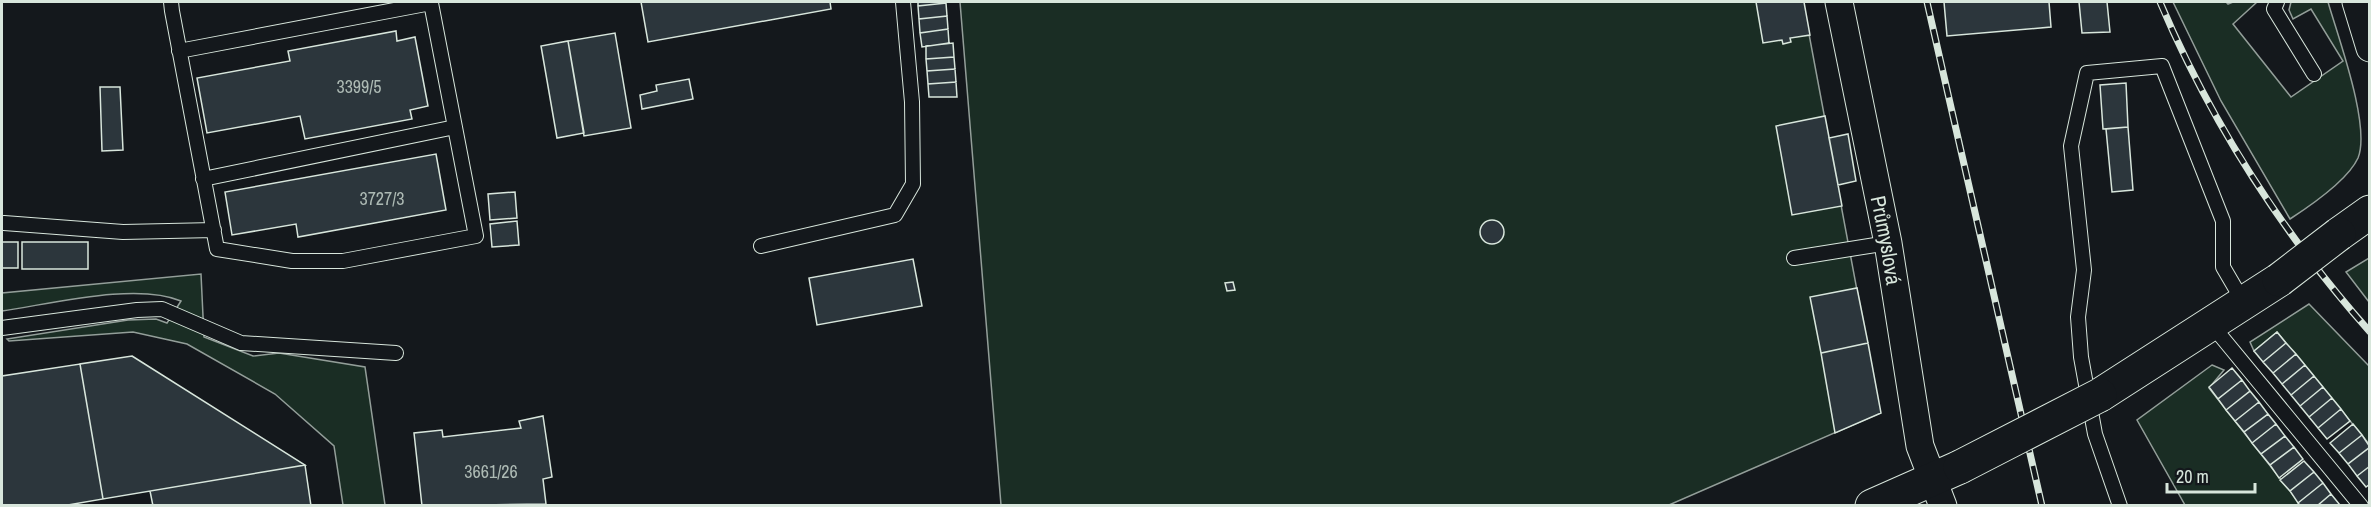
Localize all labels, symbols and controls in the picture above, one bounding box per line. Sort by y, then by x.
house number: 3399/5 [336,74,382,99]
house number: 3727/3 [359,186,405,211]
street label: Průmyslová [1864,193,1909,287]
scale bar [2167,456,2256,494]
house number: 3661/26 [464,459,518,484]
text: 20 m [2176,464,2209,489]

